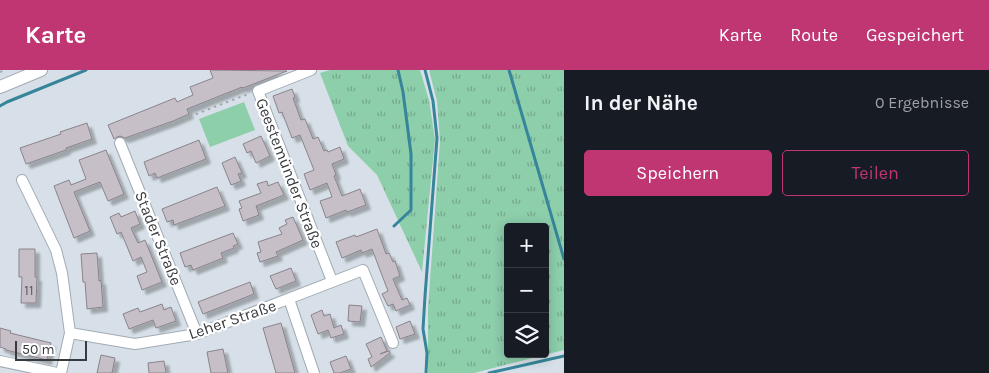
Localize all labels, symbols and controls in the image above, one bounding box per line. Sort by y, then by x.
text: Karte [25,21,86,49]
text: Karte [719,24,762,46]
text: Route [790,24,838,46]
text: Gespeichert [866,24,964,46]
text: In der Nähe [584,91,698,115]
text: 0 Ergebnisse [875,93,969,112]
street label: Geestemünder Straße [252,95,327,251]
button: Speichern [584,150,772,196]
button: Teilen [782,150,969,196]
street label: Stader Straße [131,188,186,288]
map controls [504,223,549,358]
button: + [504,223,549,268]
button: − [504,268,549,313]
house number: 11 [24,282,34,299]
street label: Leher Straße [186,296,278,343]
button: layers [504,313,549,358]
scale bar [15,338,88,361]
text: 50 m [22,341,55,358]

